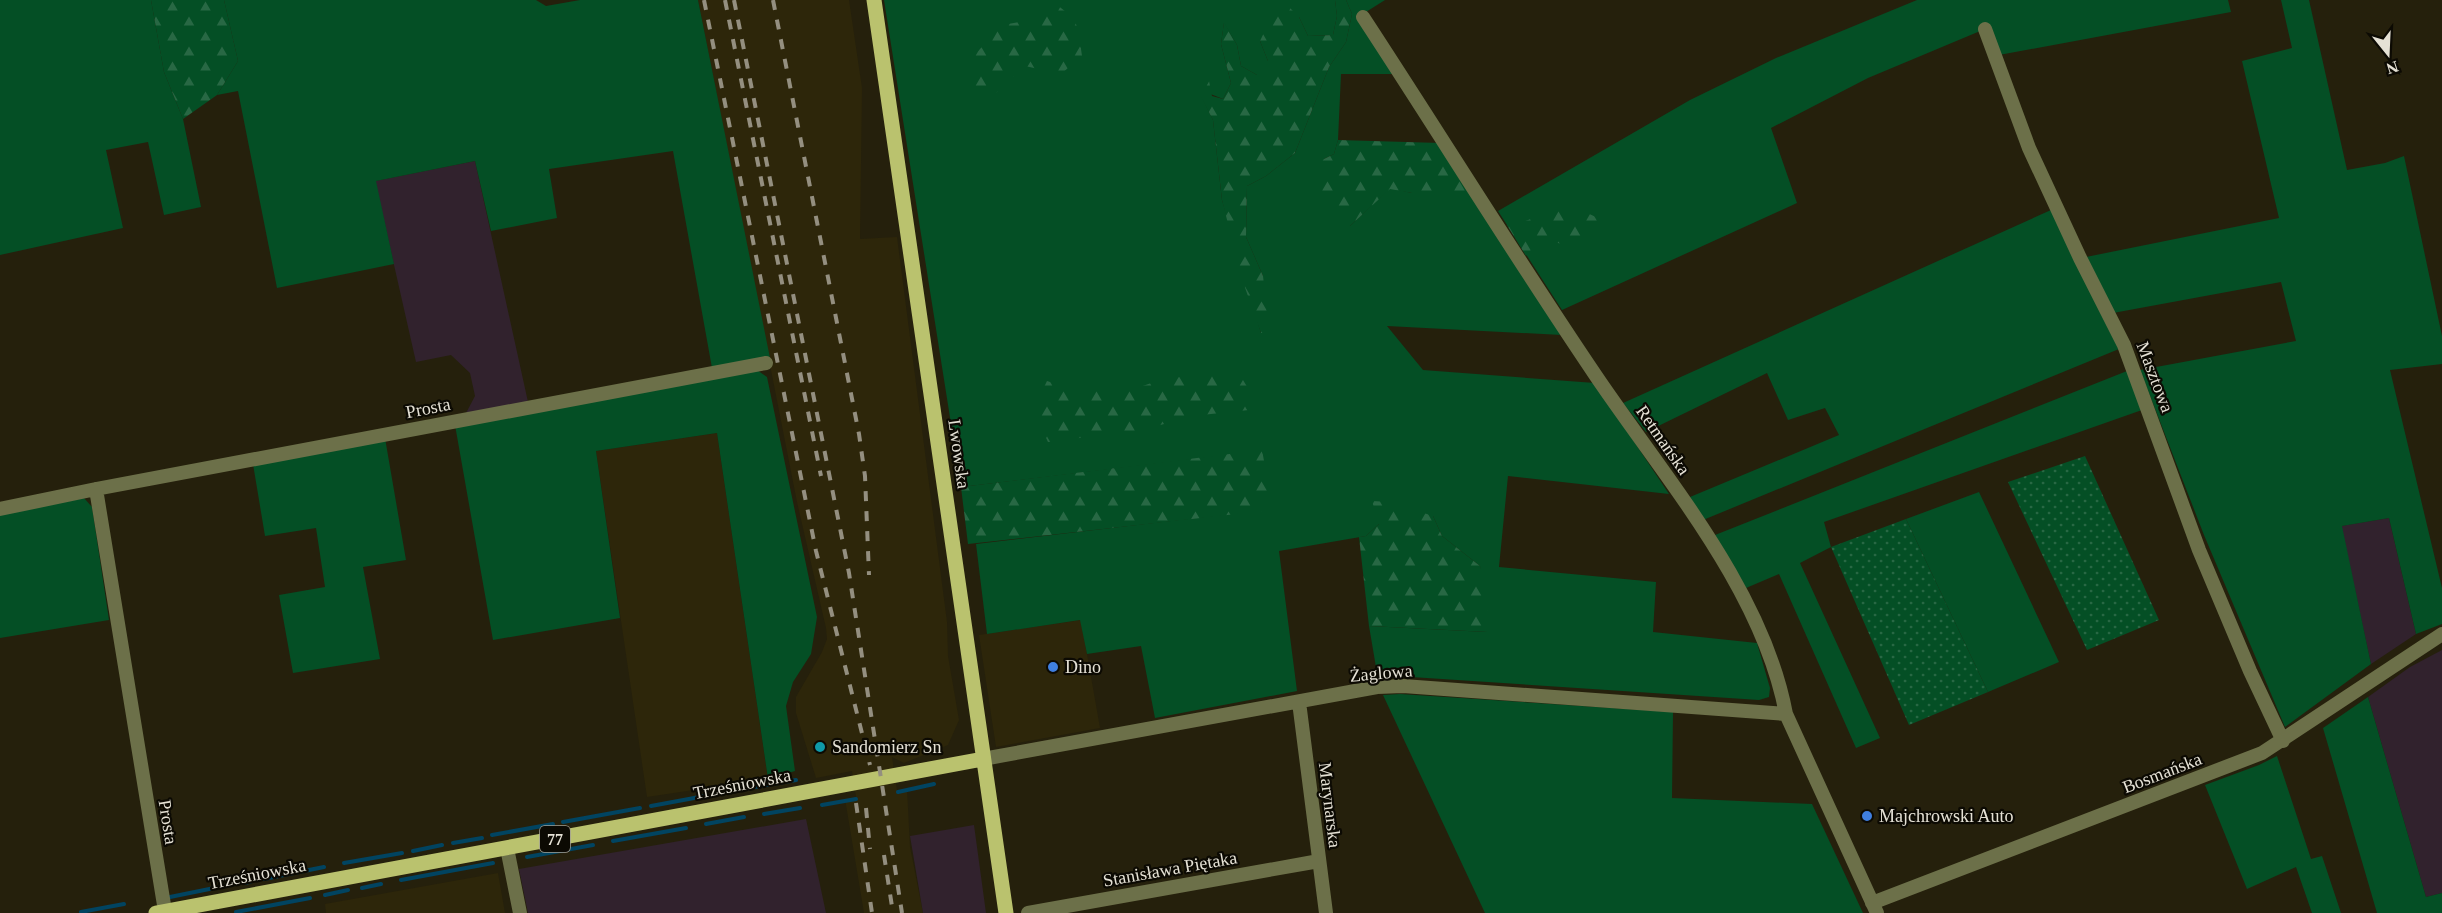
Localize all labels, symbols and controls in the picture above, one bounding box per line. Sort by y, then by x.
north arrow [2358,24,2418,84]
text: N [2384,58,2401,78]
street label: Masztowa [2132,339,2178,415]
street label: Prosta [404,394,452,422]
street label: Retmańska [1632,402,1694,479]
street label: Lwowska [944,418,974,490]
place label: Dino [1065,657,1101,677]
marker: Dino [1046,660,1060,674]
street label: Żaglowa [1349,660,1413,686]
place label: Sandomierz Sn [832,737,942,757]
marker: Sandomierz Sn [813,740,827,754]
street label: Bosmańska [2120,749,2204,797]
street label: Marynarska [1315,761,1345,849]
street label: Trześniowska [691,765,793,803]
street label: Prosta [155,798,181,846]
place label: Majchrowski Auto [1879,806,2014,826]
marker: Majchrowski Auto [1860,809,1874,823]
road number: 77 [540,826,570,852]
street label: Stanisława Piętaka [1102,847,1238,891]
street label: Trześniowska [206,855,308,893]

